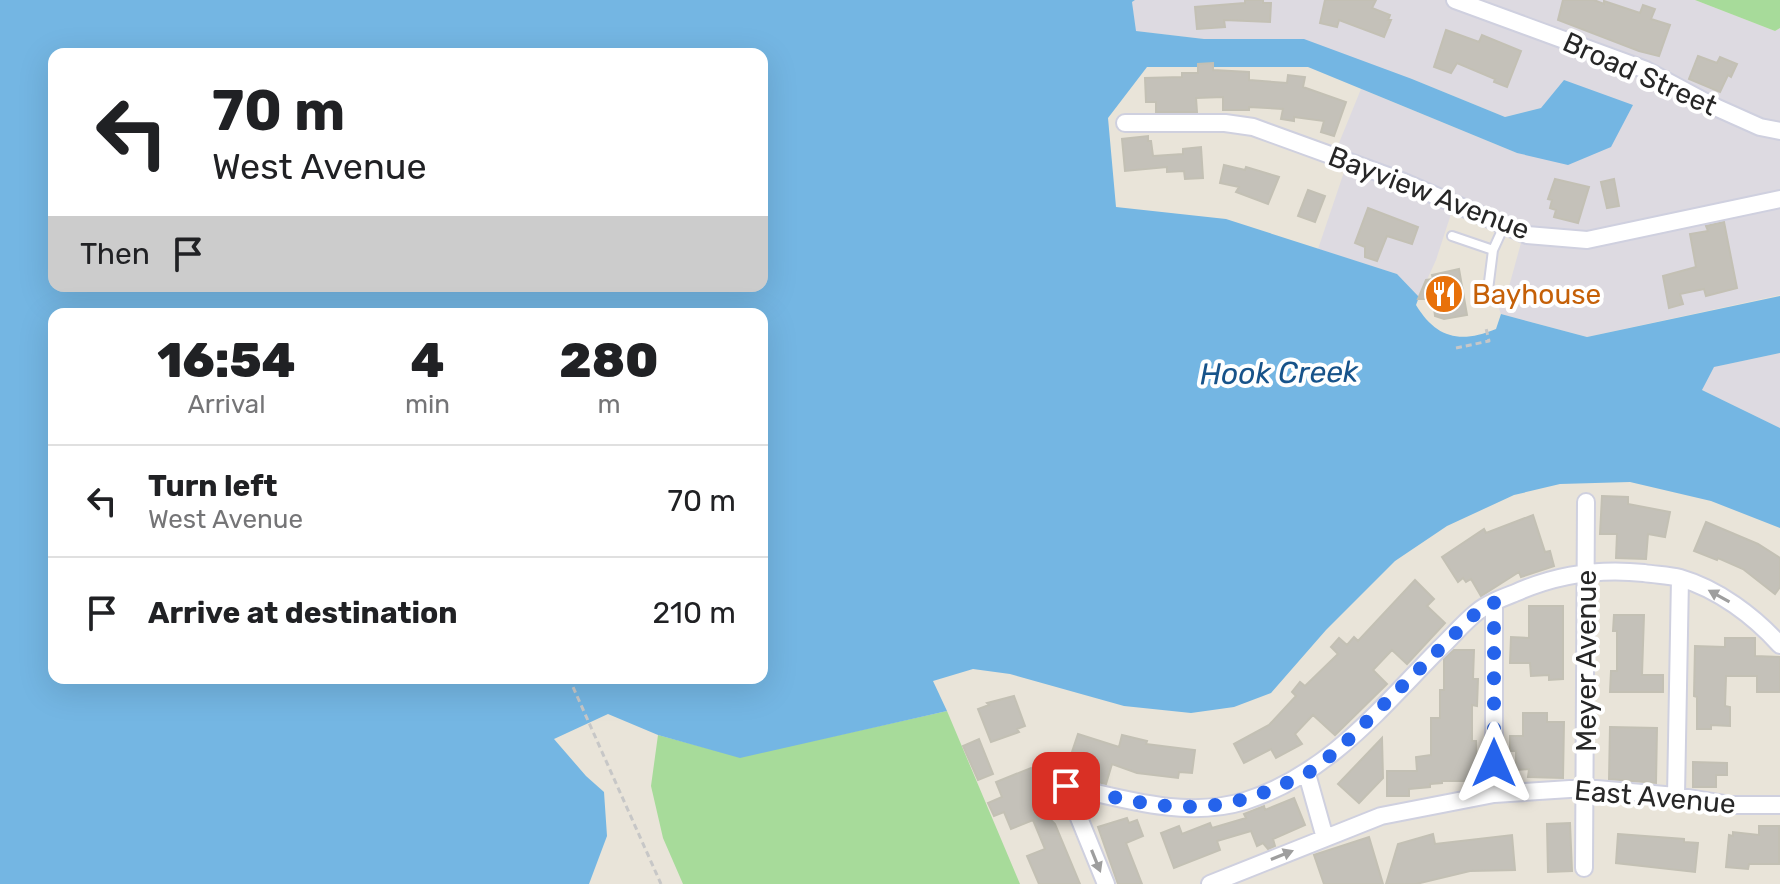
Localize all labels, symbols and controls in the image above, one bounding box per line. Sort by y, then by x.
street label: Broad Street [1558,25,1722,123]
text: 70 m [212,78,345,144]
icon: left [80,80,184,184]
street label: Bayview Avenue [1324,139,1534,247]
text: West Avenue [212,145,427,188]
icon: arrive [166,232,210,276]
text: Then [80,236,150,272]
restaurant icon: Bayhouse [1423,273,1465,315]
place label: Bayhouse [1472,278,1601,311]
text: 16:54 [157,332,296,389]
text: 4 [410,332,444,389]
text: 280 [559,332,659,389]
water label: Hook Creek [1199,354,1359,392]
text: Arrival [187,389,265,420]
text: min [405,389,450,420]
text: m [597,389,621,420]
text: Turn left [148,468,278,504]
icon: left [80,479,124,523]
text: 70 m [668,483,736,519]
text: West Avenue [148,504,303,535]
street label: Meyer Avenue [1570,570,1603,752]
one-way arrow [1708,590,1731,603]
icon: arrive [80,591,124,635]
text: Arrive at destination [148,595,458,631]
text: 210 m [652,595,736,631]
position arrow [1452,721,1536,805]
pin [1032,752,1100,820]
icon: arrive [1044,764,1088,808]
street label: East Avenue [1573,774,1737,820]
one-way arrow [1090,849,1103,873]
one-way arrow [1270,849,1294,862]

